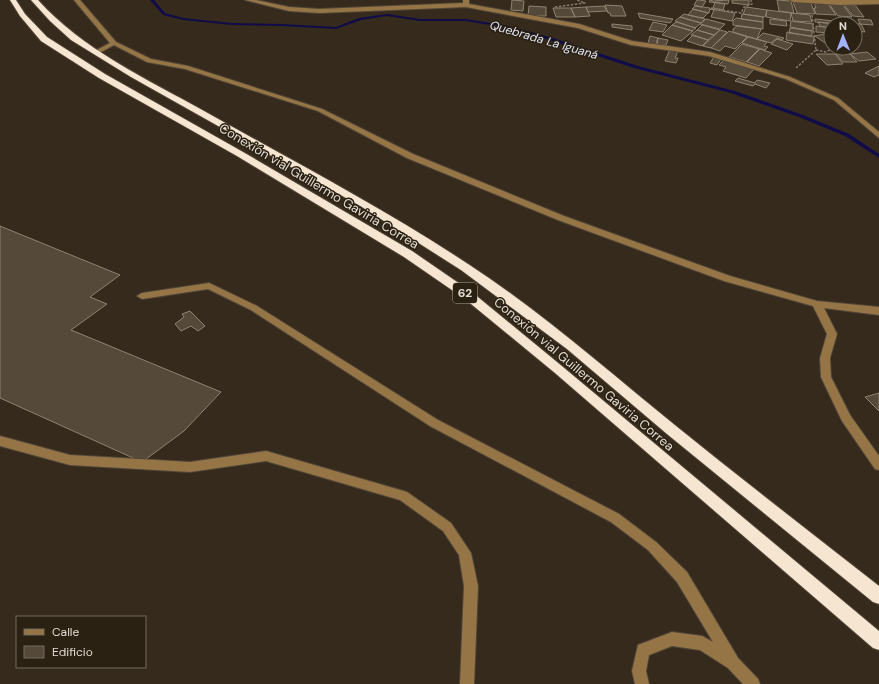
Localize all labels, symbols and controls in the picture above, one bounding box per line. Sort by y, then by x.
north arrow [823,16,863,56]
water label: Quebrada La Iguaná [488,17,600,63]
text: N [839,19,847,33]
street label: Conexión vial Guillermo Gaviria Correa [216,119,422,253]
road number: 62 [453,283,477,303]
street label: Conexión vial Guillermo Gaviria Correa [490,293,678,455]
legend [16,616,146,668]
text: Calle [52,624,79,640]
text: Edificio [52,644,93,660]

